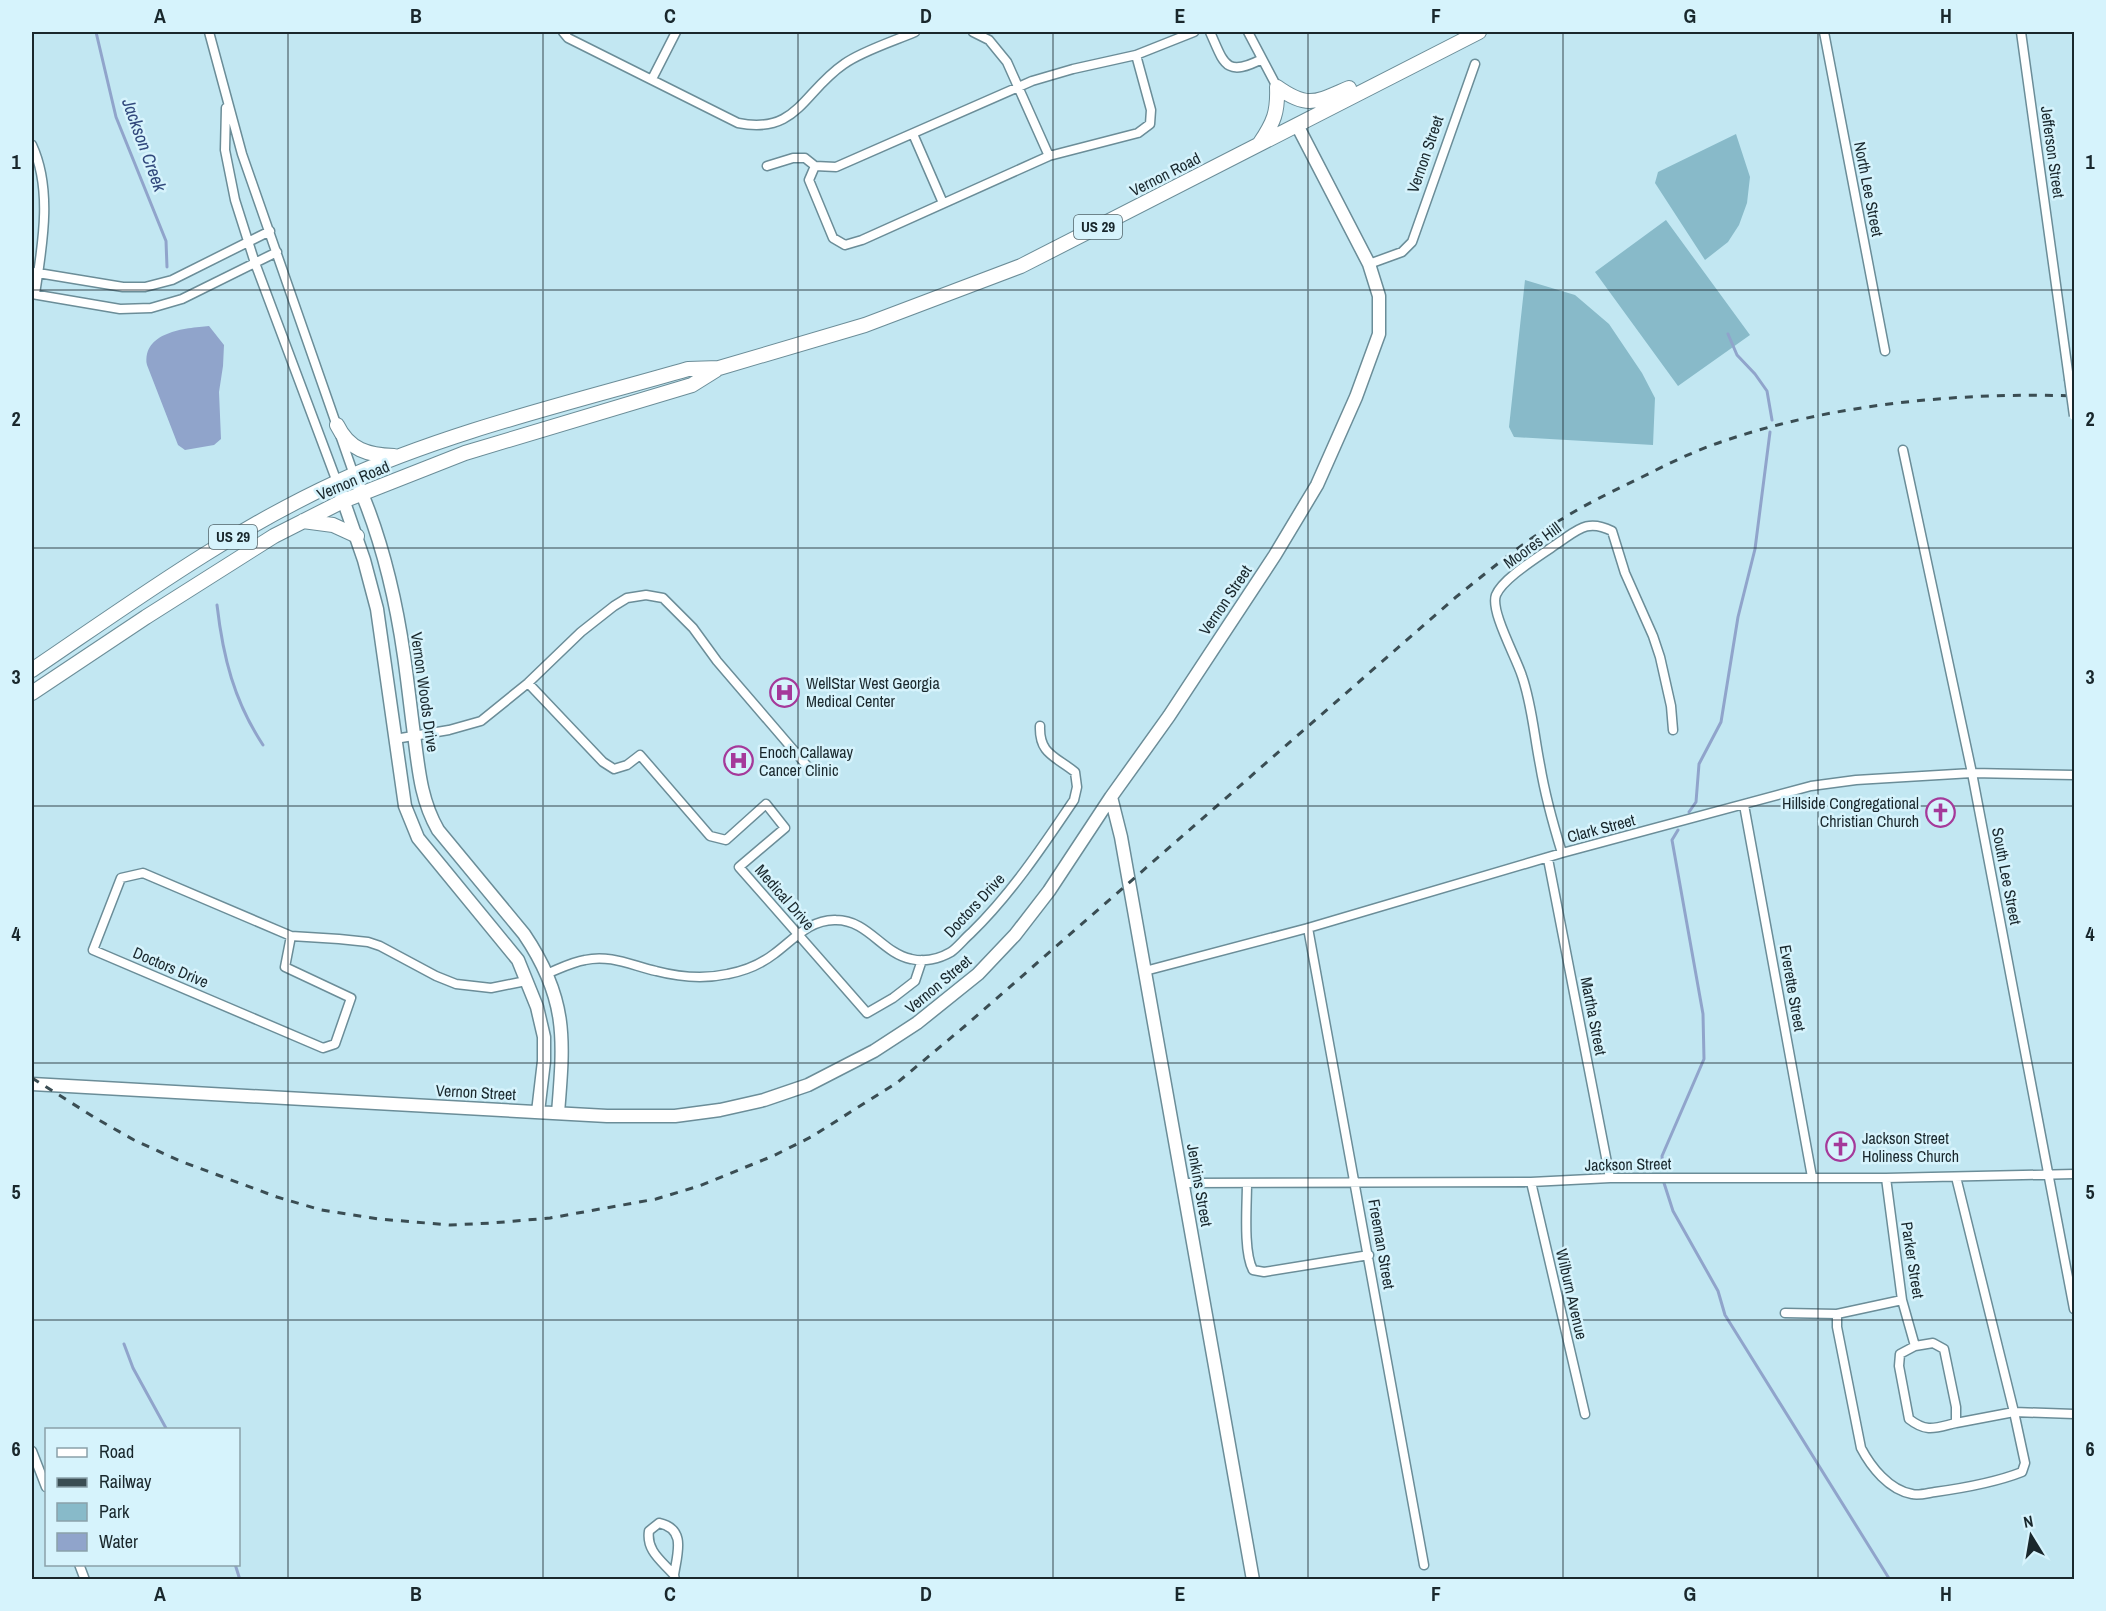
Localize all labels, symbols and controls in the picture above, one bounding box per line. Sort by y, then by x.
text: A [154,2,166,29]
text: B [410,2,422,29]
text: C [664,2,676,29]
text: D [920,2,932,29]
text: E [1175,2,1186,29]
text: F [1431,2,1441,29]
text: G [1684,2,1696,29]
text: H [1940,2,1952,29]
water label: Jackson Creek [116,94,173,196]
street label: Jefferson Street [2036,105,2070,200]
street label: Vernon Street [1402,112,1449,196]
street label: North Lee Street [1849,140,1889,239]
street label: Vernon Road [1126,147,1204,201]
text: 1 [11,148,21,175]
text: 1 [2085,148,2095,175]
road number: US 29 [1074,215,1122,239]
text: 2 [11,405,21,432]
text: 2 [2085,405,2095,432]
street label: Vernon Road [313,455,393,505]
street label: Moores Hill [1499,517,1565,573]
road number: US 29 [209,525,257,549]
street label: Vernon Street [1193,560,1257,639]
street label: Vernon Woods Drive [406,631,444,753]
text: 3 [11,663,21,690]
text: 3 [2085,663,2095,690]
place label: WellStar West Georgia Medical Center [806,672,940,712]
hospital icon: WellStar West Georgia Medical Center [769,676,801,708]
place label: Enoch Callaway Cancer Clinic [759,741,854,781]
hospital icon: Enoch Callaway Cancer Clinic [722,745,754,777]
place label: Hillside Congregational Christian Church [1782,792,1919,832]
church icon: Hillside Congregational Christian Church [1924,796,1956,828]
street label: Clark Street [1565,808,1638,848]
street label: South Lee Street [1987,826,2027,927]
street label: Medical Drive [750,859,820,935]
street label: Doctors Drive [939,868,1009,942]
text: 4 [11,920,21,947]
text: 4 [2085,920,2095,947]
street label: Doctors Drive [130,941,212,993]
street label: Everette Street [1775,943,1811,1033]
street label: Vernon Street [900,950,976,1018]
street label: Martha Street [1576,975,1612,1057]
street label: Vernon Street [435,1079,517,1105]
place label: Jackson Street Holiness Church [1862,1127,1959,1167]
church icon: Jackson Street Holiness Church [1825,1131,1857,1163]
street label: Jenkins Street [1182,1142,1218,1229]
street label: Jackson Street [1584,1152,1672,1176]
text: 5 [11,1178,21,1205]
text: 5 [2085,1178,2095,1205]
street label: Freeman Street [1363,1197,1401,1291]
street label: Parker Street [1896,1220,1930,1300]
street label: Wilburn Avenue [1551,1247,1593,1341]
legend [45,1428,240,1566]
text: 6 [11,1435,21,1462]
text: 6 [2085,1435,2095,1462]
text: Road [99,1439,134,1464]
text: Railway [99,1469,152,1494]
text: Park [99,1499,130,1524]
north arrow [2001,1506,2061,1566]
text: N [2021,1510,2035,1533]
text: Water [99,1529,138,1554]
text: A [154,1580,166,1607]
text: B [410,1580,422,1607]
text: C [664,1580,676,1607]
text: D [920,1580,932,1607]
text: E [1175,1580,1186,1607]
text: F [1431,1580,1441,1607]
text: G [1684,1580,1696,1607]
text: H [1940,1580,1952,1607]

